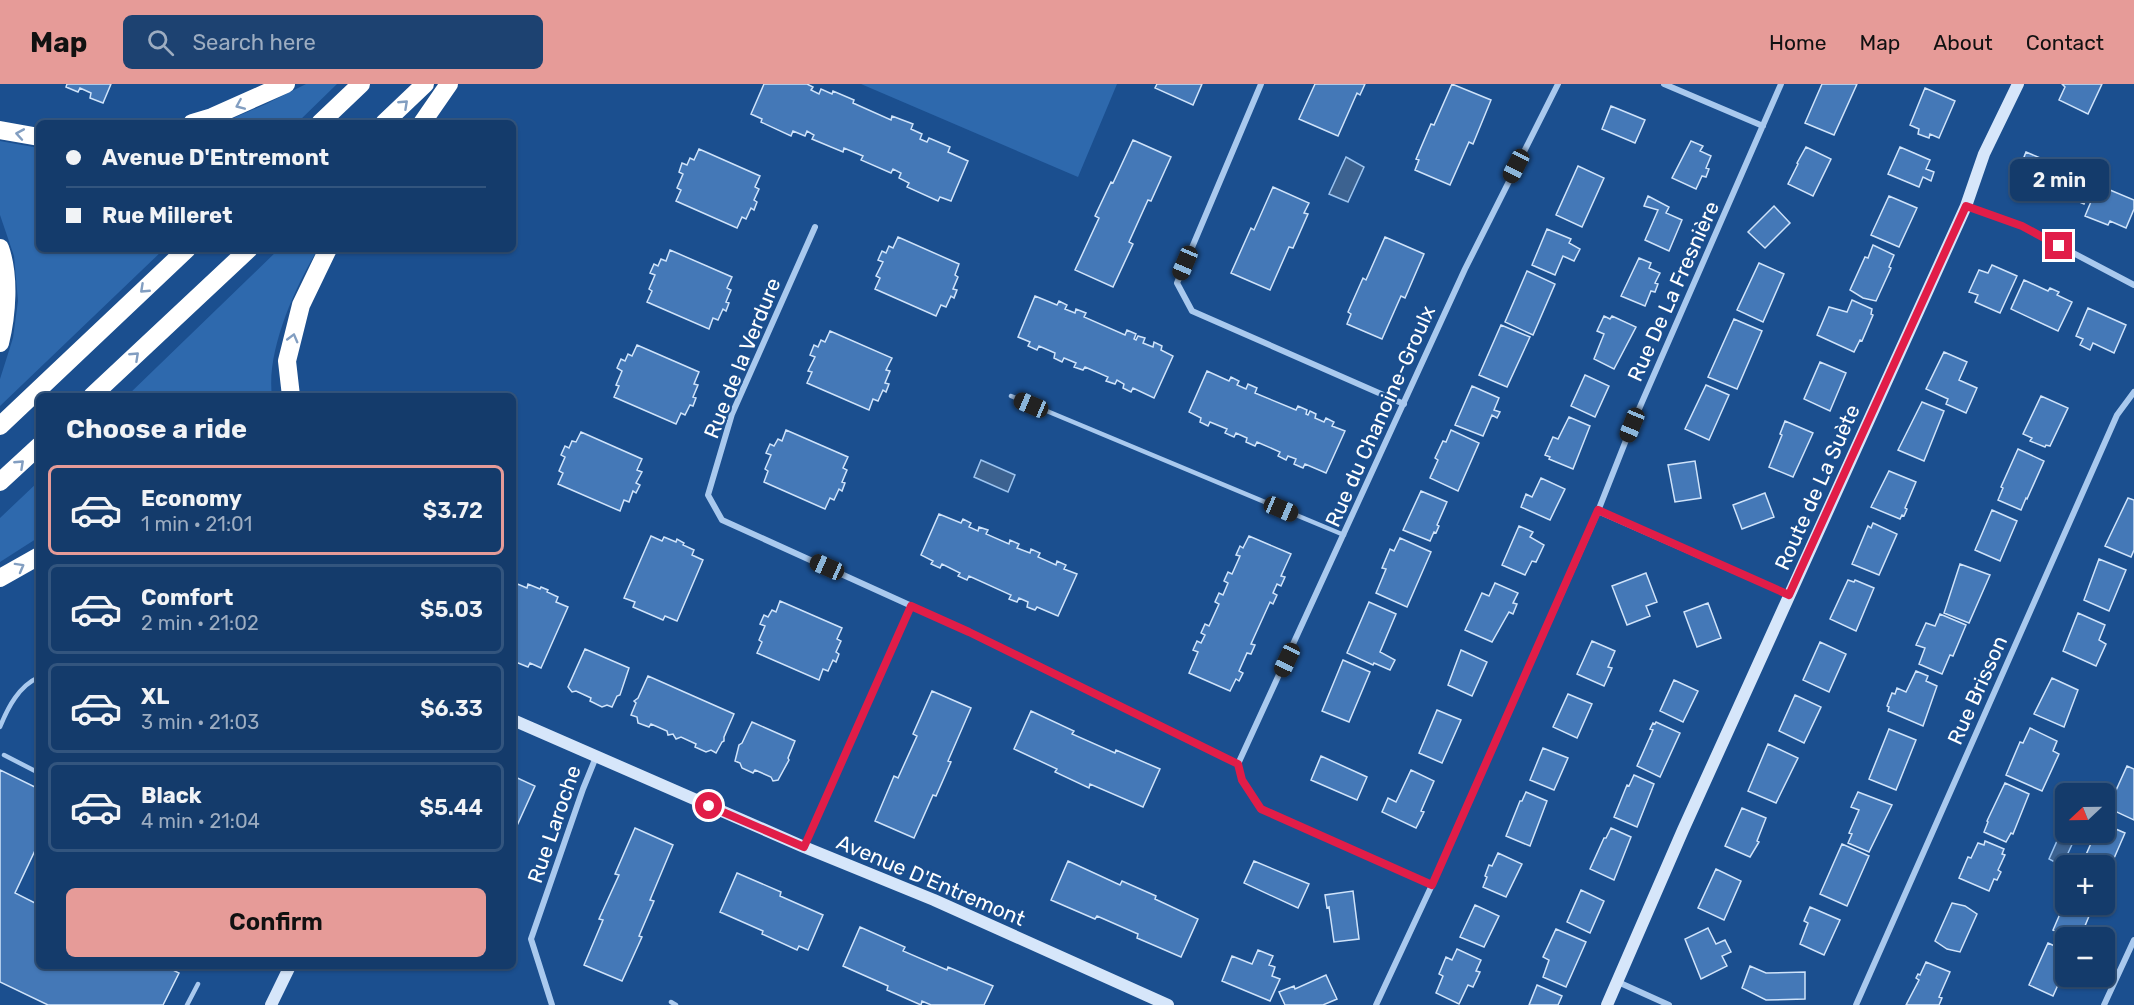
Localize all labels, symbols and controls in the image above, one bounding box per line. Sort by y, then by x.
search box [123,15,543,69]
text: Map [30,26,87,59]
icon: search [144,26,177,59]
text: Search here [192,29,316,56]
text: Home [1769,30,1826,55]
text: Map [1859,30,1900,55]
text: About [1933,30,1993,55]
text: Contact [2026,30,2104,55]
one-way arrow [235,98,246,110]
one-way arrow [397,100,408,111]
one-way arrow [15,128,24,140]
text: Avenue D'Entremont [102,144,329,171]
car [1500,146,1532,186]
callout: 2 min [2010,159,2108,201]
text: 2 min [2033,168,2086,192]
street label: Rue De La Fresnière [1622,197,1724,385]
text: Rue Milleret [102,202,232,229]
route end [2045,232,2072,259]
car [1170,243,1200,283]
street label: Rue de la Verdure [698,274,786,442]
one-way arrow [141,282,151,293]
street label: Rue du Chanoine-Groulx [1320,301,1440,531]
one-way arrow [285,334,298,344]
one-way arrow [128,352,138,363]
car [1011,390,1051,420]
street label: Route de La Suète [1769,400,1865,574]
car [1617,405,1647,445]
text: Choose a ride [66,413,247,445]
one-way arrow [13,460,23,471]
icon: car [69,483,123,537]
text: Economy [141,485,242,512]
car [1261,494,1301,524]
text: $3.72 [423,497,483,524]
text: 1 min · 21:01 [141,512,252,536]
car [807,551,847,583]
one-way arrow [13,563,24,574]
icon: car [69,582,123,636]
text: Comfort [141,584,233,611]
text: $5.03 [420,596,483,623]
text: 2 min · 21:02 [141,611,259,635]
street label: Rue Brisson [1942,632,2012,748]
car [1271,640,1303,680]
icon: car [69,681,123,735]
text: XL [141,683,169,710]
text: $6.33 [420,695,483,722]
text: 3 min · 21:03 [141,710,259,734]
street label: Rue Laroche [522,762,586,886]
icon: car [69,780,123,834]
text: Black [141,782,202,809]
north arrow [2055,783,2115,843]
map controls [2055,783,2115,987]
route start [695,792,722,819]
text: $5.44 [420,794,483,821]
text: 4 min · 21:04 [141,809,260,833]
street label: Avenue D'Entremont [833,829,1029,931]
button: + [2055,855,2115,915]
button: Confirm [66,888,486,957]
button: − [2055,927,2115,987]

